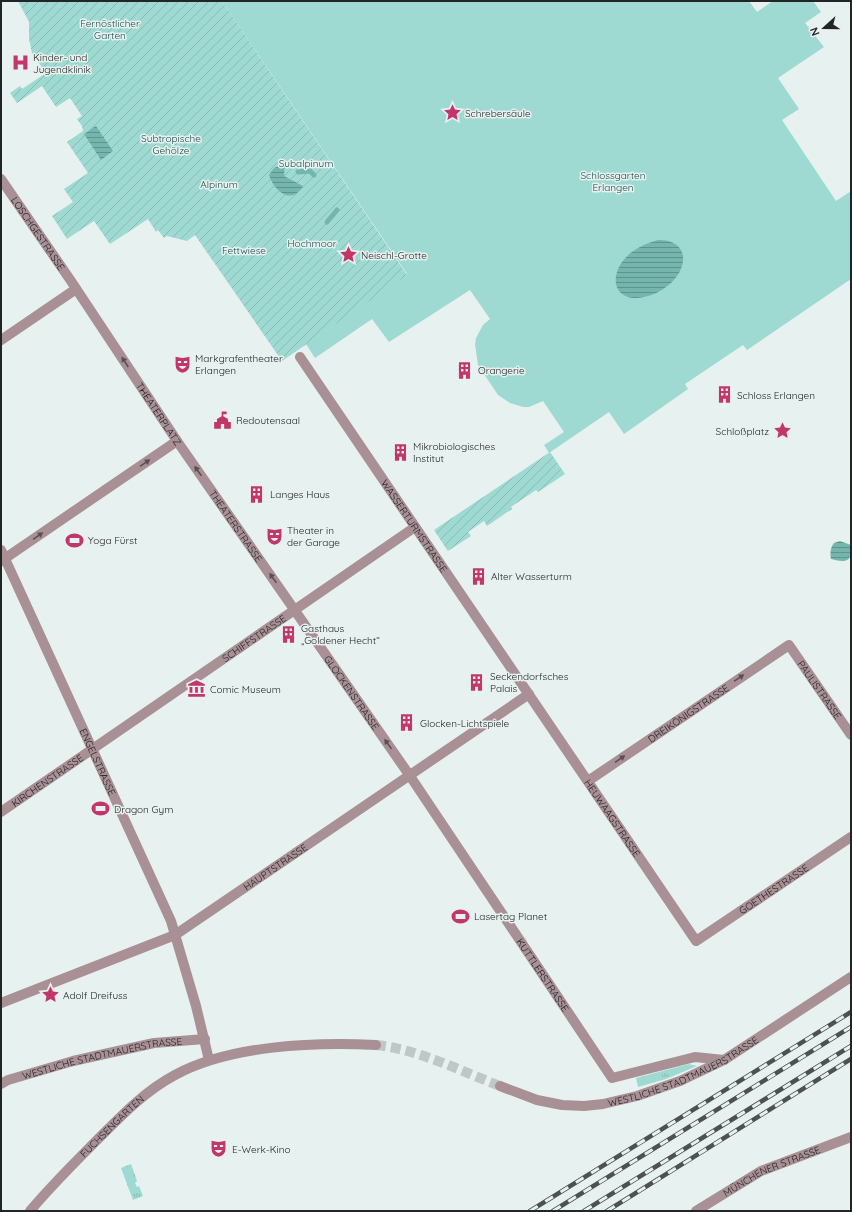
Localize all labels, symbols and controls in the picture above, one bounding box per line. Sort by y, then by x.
north arrow [804,8,844,48]
park label: Fernöstlicher Garten [80,17,140,42]
text: N [807,25,823,38]
place label: Kinder- und Jugendklinik [33,51,91,76]
hospital icon: Kinder- und Jugendklinik [10,53,30,73]
place icon: Schrebersäule [442,103,462,123]
place label: Schrebersäule [465,107,531,120]
park label: Subtropische Gehölze [141,132,201,157]
park label: Subalpinum [279,157,333,170]
park label: Schlossgarten Erlangen [581,169,645,194]
park label: Alpinum [200,178,238,191]
street label: LOSCHGESTRASSE [8,194,68,273]
park label: Hochmoor [287,237,337,250]
park label: Fettwiese [222,244,266,257]
place icon: Neischl-Grotte [338,245,358,265]
place label: Neischl-Grotte [361,249,427,262]
place label: Markgrafentheater Erlangen [195,352,283,377]
theatre icon: Markgrafentheater Erlangen [172,354,192,374]
one-way arrow [121,357,129,367]
building icon: Orangerie [455,360,475,380]
place label: Orangerie [478,364,525,377]
street label: THEATERPLATZ [133,380,185,448]
building icon: Schloss Erlangen [714,385,734,405]
place label: Schloss Erlangen [737,389,815,402]
public building icon: Redoutensaal [213,410,233,430]
place label: Redoutensaal [236,414,300,427]
place icon: Schloßplatz [772,421,792,441]
place label: Schloßplatz [716,425,769,438]
place label: Mikrobiologisches Institut [413,440,495,465]
building icon: Mikrobiologisches Institut [390,442,410,462]
one-way arrow [140,459,150,467]
one-way arrow [194,466,202,476]
street label: WASSERTURMSTRASSE [378,477,451,575]
building icon: Langes Haus [247,484,267,504]
street label: THEATERSTRASSE [206,487,266,565]
place label: Langes Haus [270,488,330,501]
place label: Theater in der Garage [287,524,340,549]
theatre icon: Theater in der Garage [264,526,284,546]
sports icon: Yoga Fürst [65,530,85,550]
one-way arrow [32,532,43,540]
place label: Yoga Fürst [88,534,138,547]
building icon: Alter Wasserturm [468,566,488,586]
place label: Alter Wasserturm [491,570,572,583]
one-way arrow [269,572,277,583]
street label: SCHIFFSTRASSE [219,611,289,665]
place label: Gasthaus „Goldener Hecht“ [301,622,380,647]
building icon: Gasthaus „Goldener Hecht“ [278,624,298,644]
street label: GLOCKENSTRASSE [321,653,383,733]
street label: PAULISTRASSE [795,658,845,722]
place label: Seckendorfsches Palais [490,670,569,695]
building icon: Seckendorfsches Palais [467,672,487,692]
one-way arrow [734,674,745,682]
museum icon: Comic Museum [187,679,207,699]
street label: DREIKÖNIGSTRASSE [645,681,731,745]
place label: Comic Museum [210,683,281,696]
building icon: Glocken-Lichtspiele [397,713,417,733]
place label: Glocken-Lichtspiele [420,717,509,730]
street label: ENGELSTRASSE [77,726,119,798]
one-way arrow [384,738,392,749]
street label: KIRCHENSTRASSE [9,751,86,810]
one-way arrow [615,755,625,763]
street label: HEUWAAGSTRASSE [582,777,644,860]
sports icon: Dragon Gym [91,799,111,819]
place label: Dragon Gym [114,803,173,816]
street label: HAUPTSTRASSE [241,840,310,893]
street label: GOETHESTRASSE [736,861,811,917]
sports icon: Lasertag Planet [451,906,471,926]
place label: Lasertag Planet [474,910,548,923]
street label: KUTTLERSTRASSE [514,936,572,1014]
place icon: Adolf Dreifuss [40,985,60,1005]
place label: Adolf Dreifuss [63,989,128,1002]
street label: WESTLICHE STADTMAUERSTRASSE [606,1033,761,1109]
street label: WESTLICHE STADTMAUERSTRASSE [21,1034,183,1082]
street label: FUCHSENGARTEN [77,1092,147,1160]
theatre icon: E-Werk-Kino [209,1139,229,1159]
place label: E-Werk-Kino [232,1143,291,1156]
street label: MÜNCHENER STRASSE [721,1143,822,1199]

